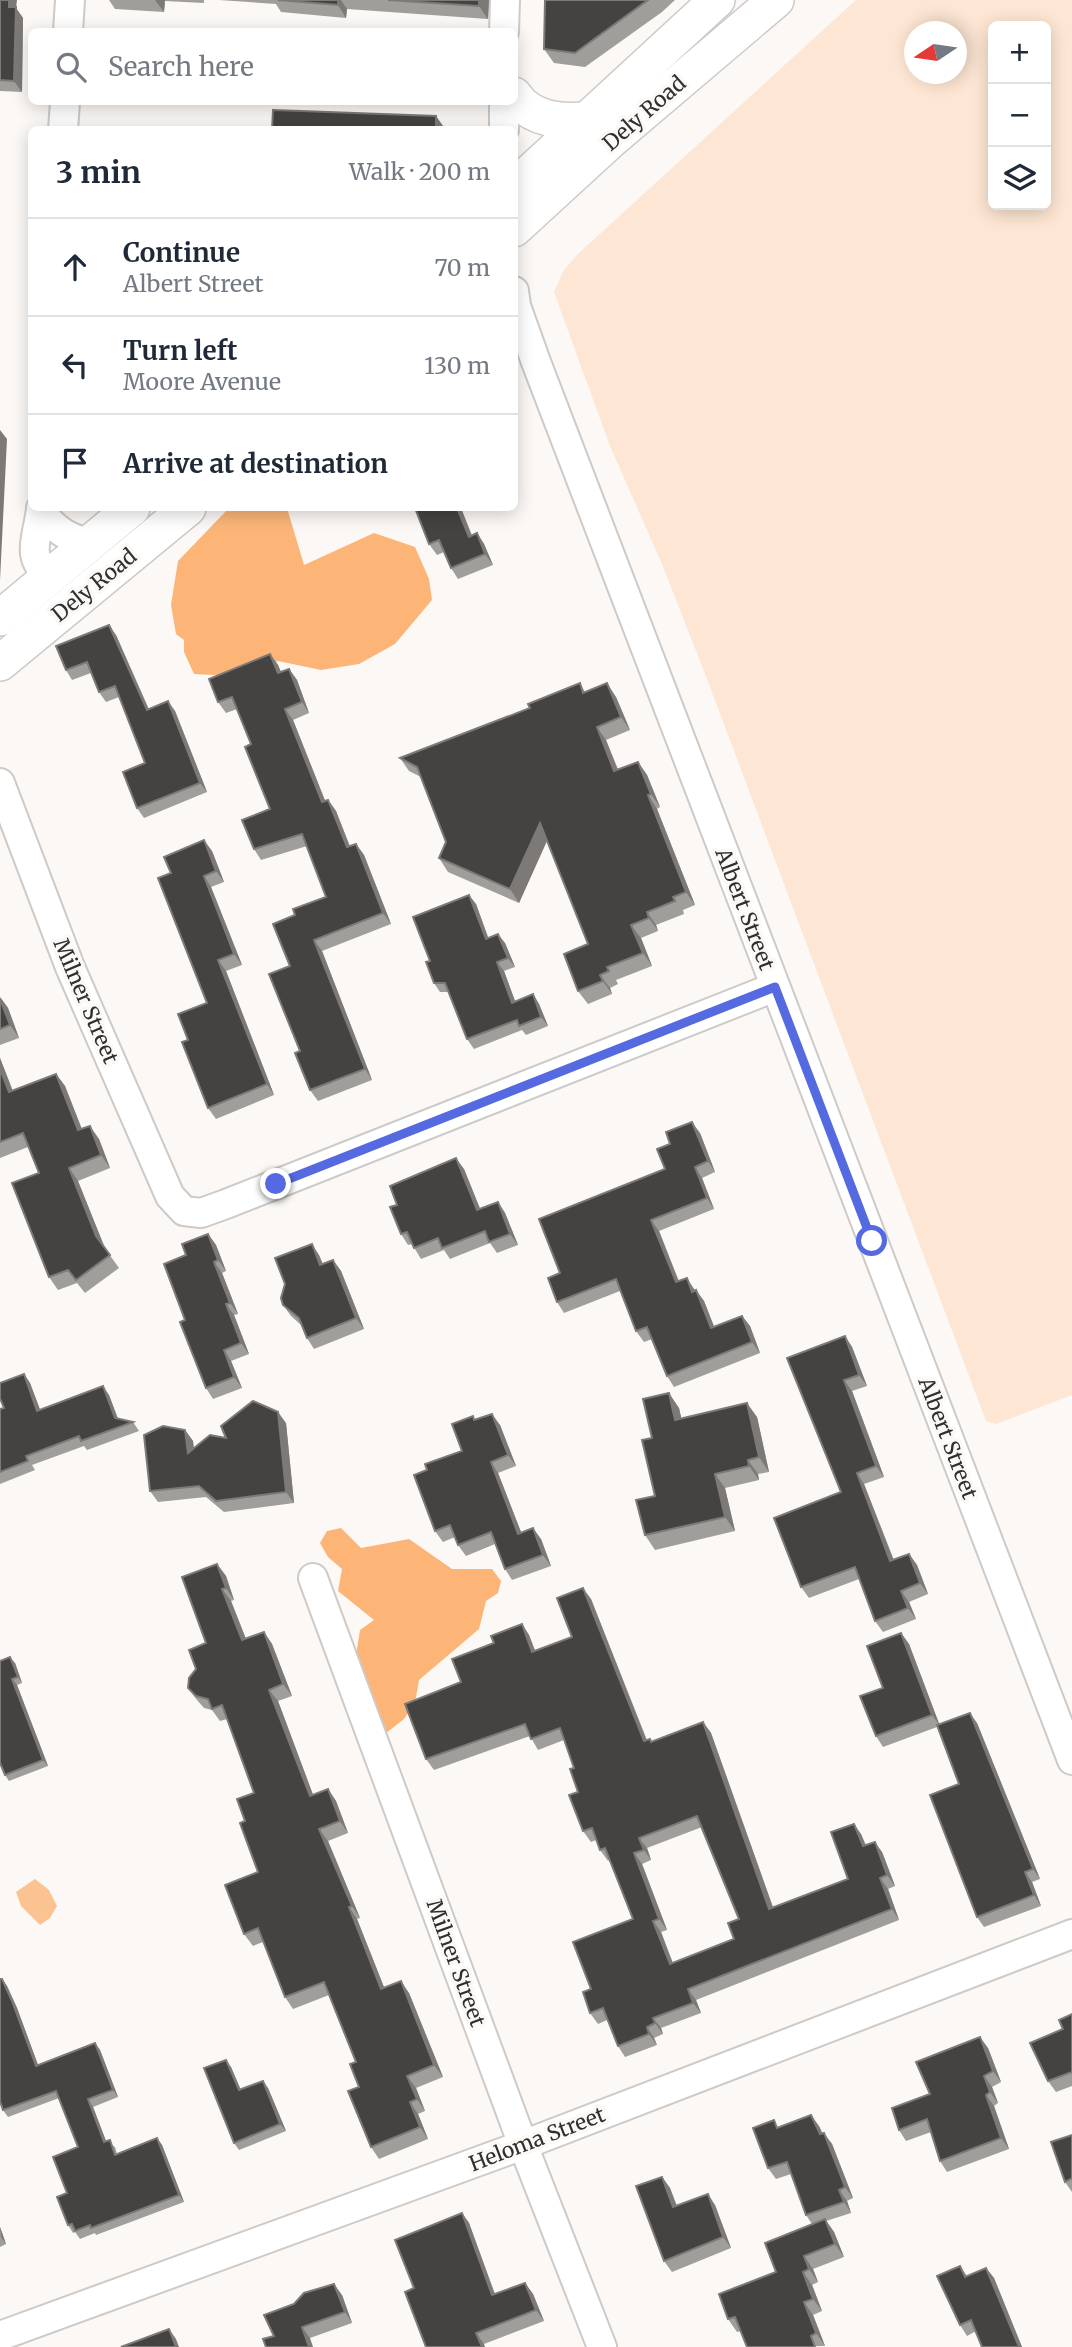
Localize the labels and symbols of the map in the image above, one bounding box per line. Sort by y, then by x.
north arrow [904,21,967,84]
street label: Dely Road [597,69,691,156]
street label: Dely Road [46,542,142,627]
street label: Albert Street [709,843,781,974]
street label: Milner Street [48,934,124,1068]
route end [260,1168,291,1199]
route start [856,1225,887,1256]
street label: Albert Street [912,1372,984,1503]
street label: Milner Street [420,1896,492,2030]
street label: Heloma Street [465,2101,609,2177]

